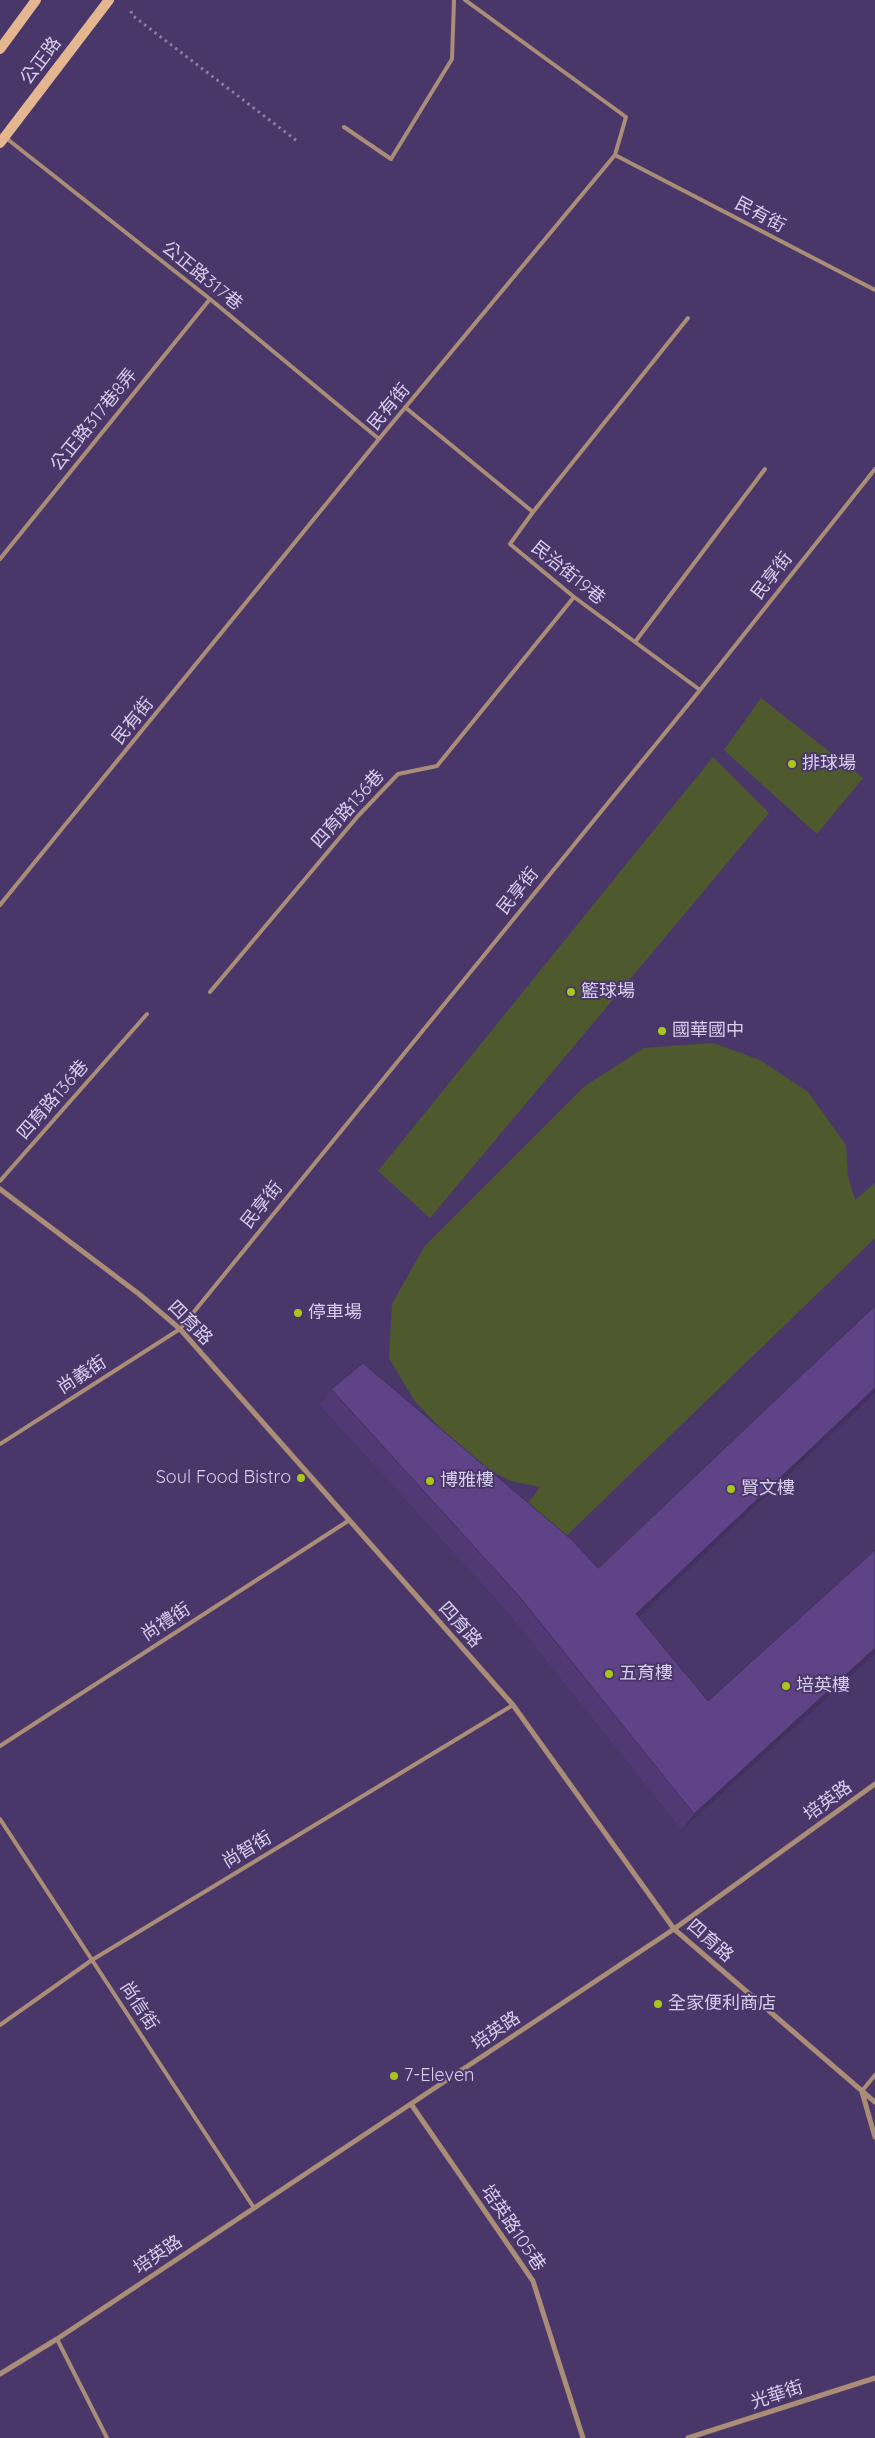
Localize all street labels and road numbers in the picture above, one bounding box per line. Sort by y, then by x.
street label: 公正路 [16,33,66,89]
street label: 民有街 [731,193,789,237]
street label: 公正路317巷 [157,237,247,315]
street label: 公正路317巷8弄 [46,365,142,475]
street label: 民有街 [363,379,415,435]
street label: 民治街19巷 [527,537,609,609]
street label: 民享街 [747,548,797,604]
street label: 民有街 [108,693,158,749]
street label: 四育路136巷 [307,765,389,853]
street label: 民享街 [493,863,543,919]
street label: 四育路136巷 [13,1056,93,1144]
street label: 民享街 [237,1177,287,1233]
street label: 四育路 [163,1296,217,1350]
street label: 尚義街 [53,1351,111,1399]
street label: 尚禮街 [137,1598,195,1646]
street label: 四育路 [434,1598,486,1652]
street label: 培英路 [800,1776,856,1826]
street label: 尚智街 [218,1827,276,1873]
street label: 四育路 [683,1915,737,1967]
street label: 尚信街 [115,1977,163,2035]
street label: 培英路 [468,2007,524,2055]
street label: 培英路105巷 [476,2181,550,2275]
street label: 培英路 [130,2231,186,2279]
street label: 光華街 [748,2376,806,2414]

